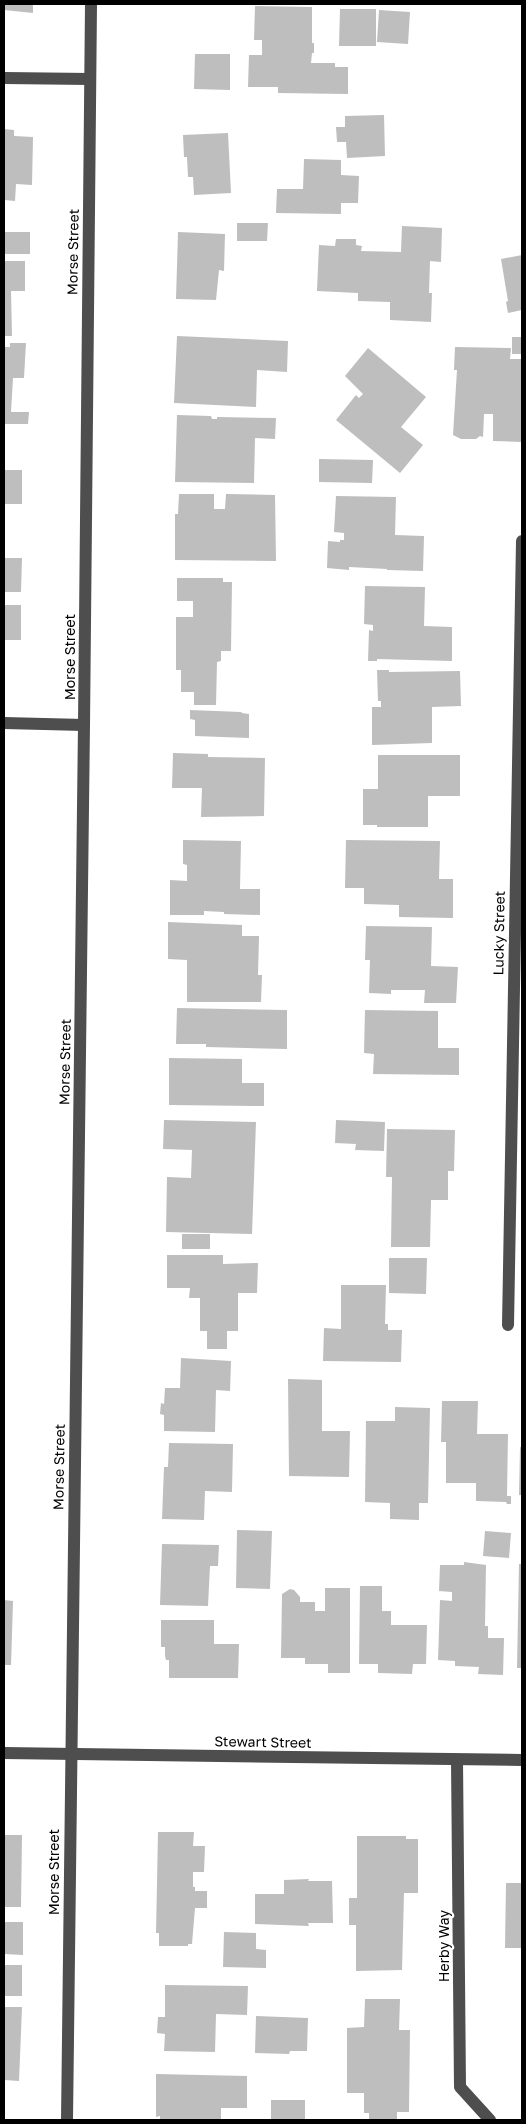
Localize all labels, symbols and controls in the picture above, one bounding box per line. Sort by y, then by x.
street label: Morse Street [63,209,82,295]
street label: Morse Street [61,614,78,700]
street label: Lucky Street [489,891,508,975]
street label: Morse Street [55,1019,74,1105]
street label: Morse Street [49,1424,68,1510]
street label: Stewart Street [214,1732,312,1751]
street label: Morse Street [45,1829,62,1915]
street label: Herby Way [435,1910,452,1982]

